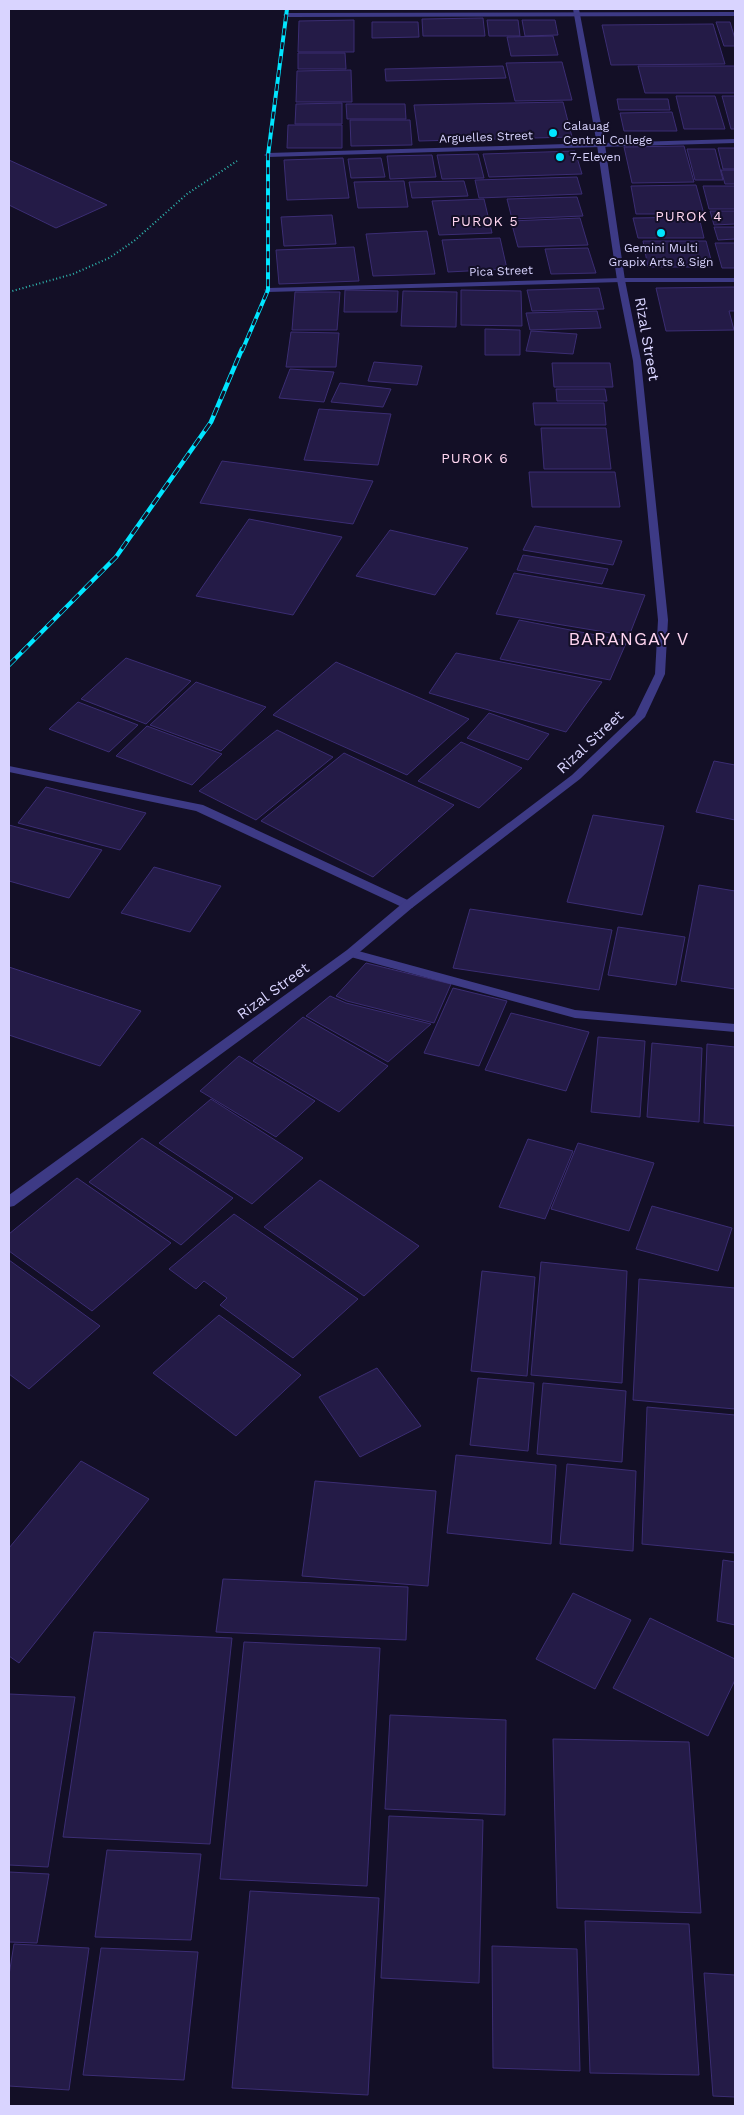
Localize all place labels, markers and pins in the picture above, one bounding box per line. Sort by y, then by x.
place label: Calauag Central College [563,119,652,147]
marker: Calauag Central College [547,127,559,139]
place label: 7-Eleven [570,150,621,164]
marker: 7-Eleven [554,151,566,163]
marker: Gemini Multi Grapix Arts & Sign [655,227,667,239]
place label: Gemini Multi Grapix Arts & Sign [609,241,713,269]

